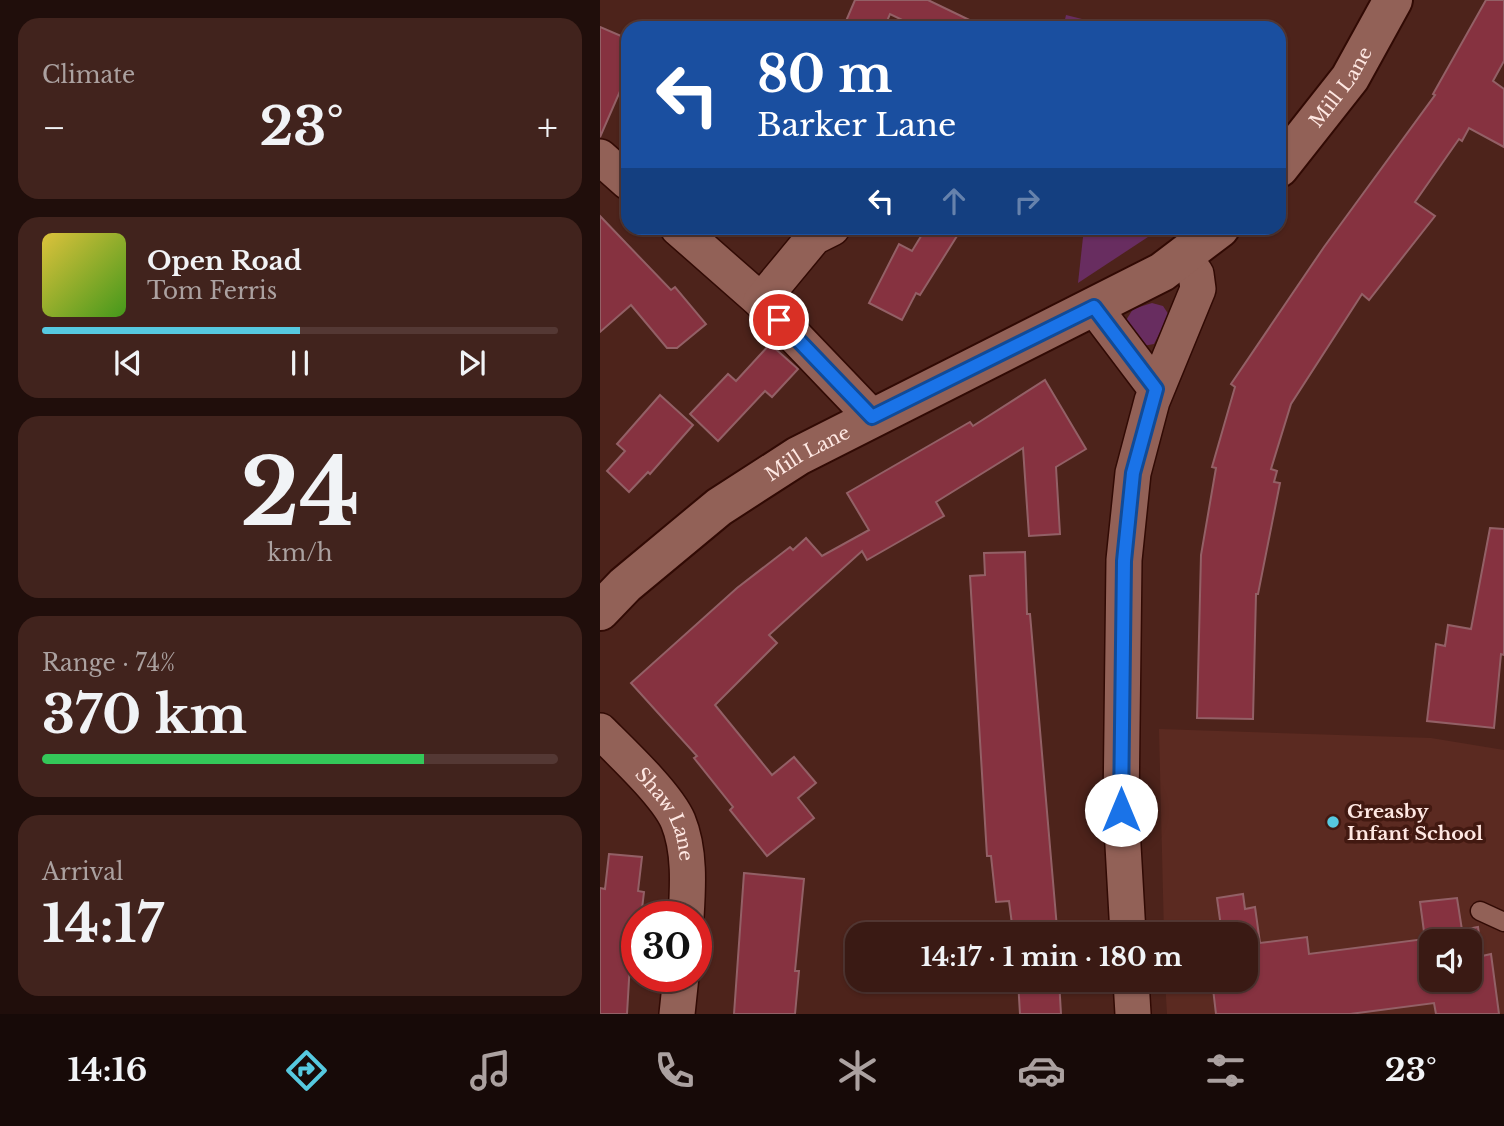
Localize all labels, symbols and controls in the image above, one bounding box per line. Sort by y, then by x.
street label: Mill Lane [1304,43,1377,132]
text: 80 m [757,44,892,105]
icon: left [642,49,733,140]
text: Climate [42,61,135,89]
text: 23° [259,95,344,159]
text: − [42,104,66,151]
text: + [537,104,558,151]
text: Barker Lane [757,105,956,145]
icon: left [862,182,900,220]
icon: ahead [935,182,973,220]
icon: right [1008,182,1046,220]
text: Open Road [147,245,302,277]
text: Tom Ferris [147,277,277,305]
pin [749,290,809,350]
icon: arrive [760,301,798,339]
icon: previous [109,344,147,382]
icon: pause [281,344,319,382]
icon: next [453,344,491,382]
street label: Mill Lane [761,420,854,486]
text: 24 [240,437,360,550]
text: km/h [267,539,333,567]
text: Range · 74% [42,649,175,677]
text: 370 km [42,683,247,747]
street label: Shaw Lane [631,762,698,862]
position arrow [1084,773,1158,847]
place label: Greasby Infant School [1347,800,1483,845]
marker: Greasby Infant School [1325,814,1341,830]
text: Arrival [42,858,123,886]
text: 14:17 [42,892,163,956]
speed limit sign: 30 [621,901,712,992]
map controls [1419,929,1482,992]
button: sound [1419,929,1482,992]
text: 14:17 · 1 min · 180 m [921,941,1182,973]
icon: directions [282,1046,331,1095]
icon: music [466,1046,515,1095]
icon: phone [650,1046,699,1095]
icon: climate [833,1046,882,1095]
icon: car [1017,1046,1066,1095]
icon: filters [1201,1046,1250,1095]
text: 14:16 [67,1050,147,1090]
text: 23° [1385,1050,1437,1090]

